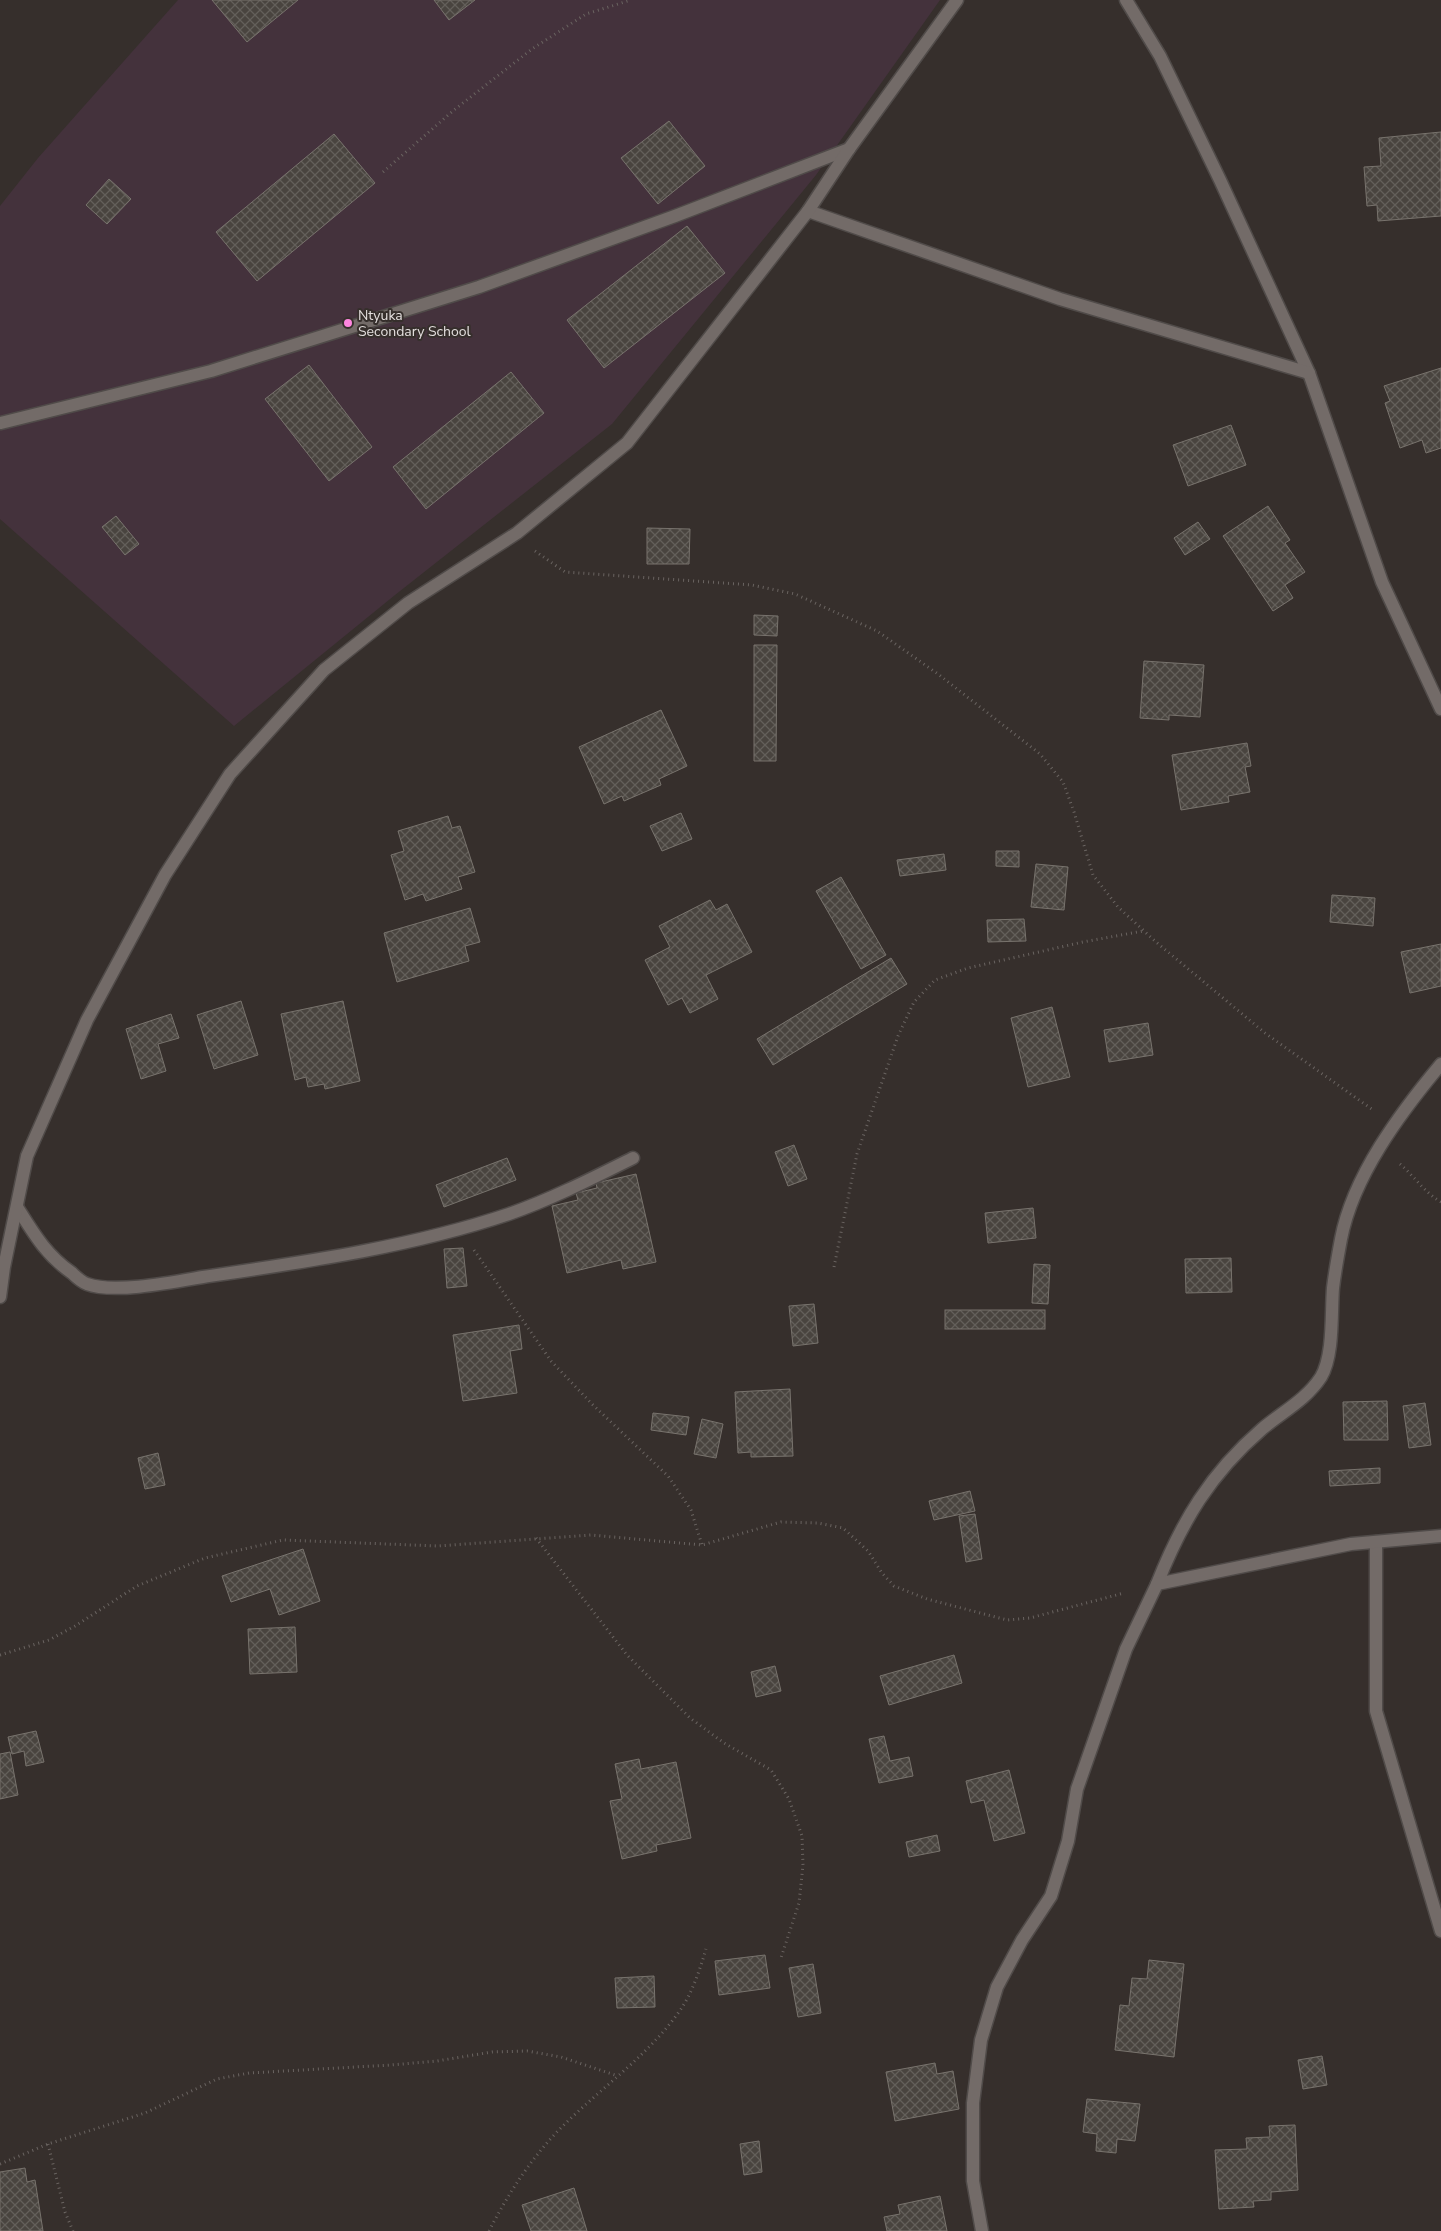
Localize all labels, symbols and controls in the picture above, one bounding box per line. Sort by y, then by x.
place label: Ntyuka Secondary School [358,306,472,341]
marker: Ntyuka Secondary School [342,317,354,329]

